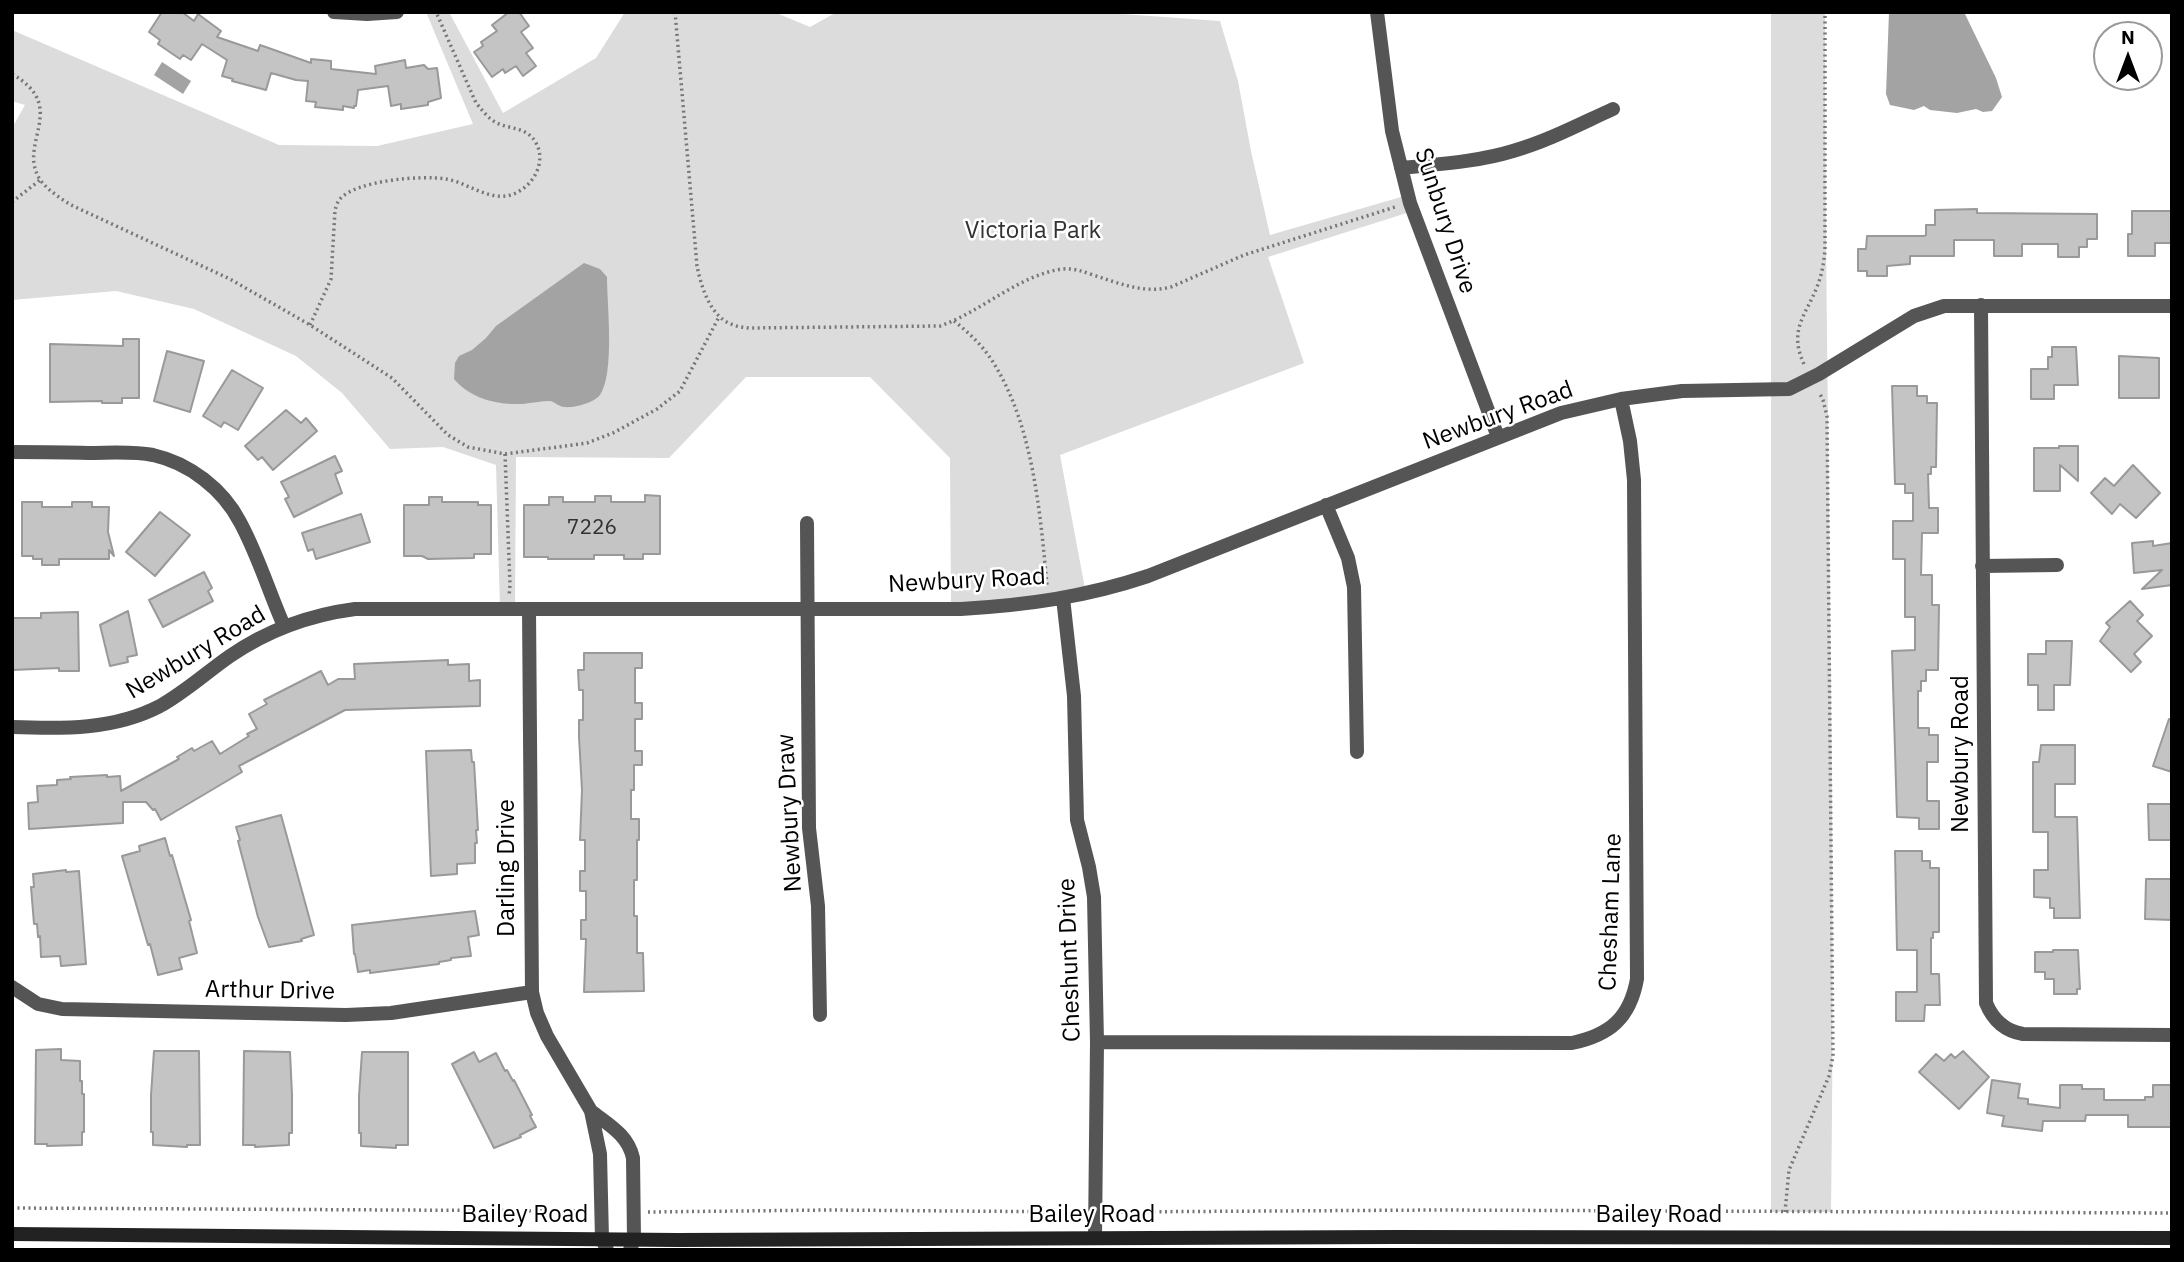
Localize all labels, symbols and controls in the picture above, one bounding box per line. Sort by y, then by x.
north arrow [2093,21,2163,91]
text: N [2121,25,2135,49]
street label: Sunbury Drive [1408,145,1482,297]
park label: Victoria Park [965,217,1101,245]
street label: Newbury Road [1419,375,1577,457]
house number: 7226 [567,515,617,541]
street label: Newbury Road [887,562,1047,600]
street label: Newbury Road [121,600,271,706]
street label: Newbury Road [1947,675,1975,833]
street label: Newbury Draw [771,733,809,893]
street label: Darling Drive [493,799,521,937]
street label: Chesham Lane [1594,833,1628,991]
street label: Cheshunt Drive [1053,878,1087,1042]
street label: Arthur Drive [205,975,335,1007]
street label: Bailey Road [462,1201,588,1229]
street label: Bailey Road [1029,1201,1155,1229]
street label: Bailey Road [1596,1201,1722,1229]

